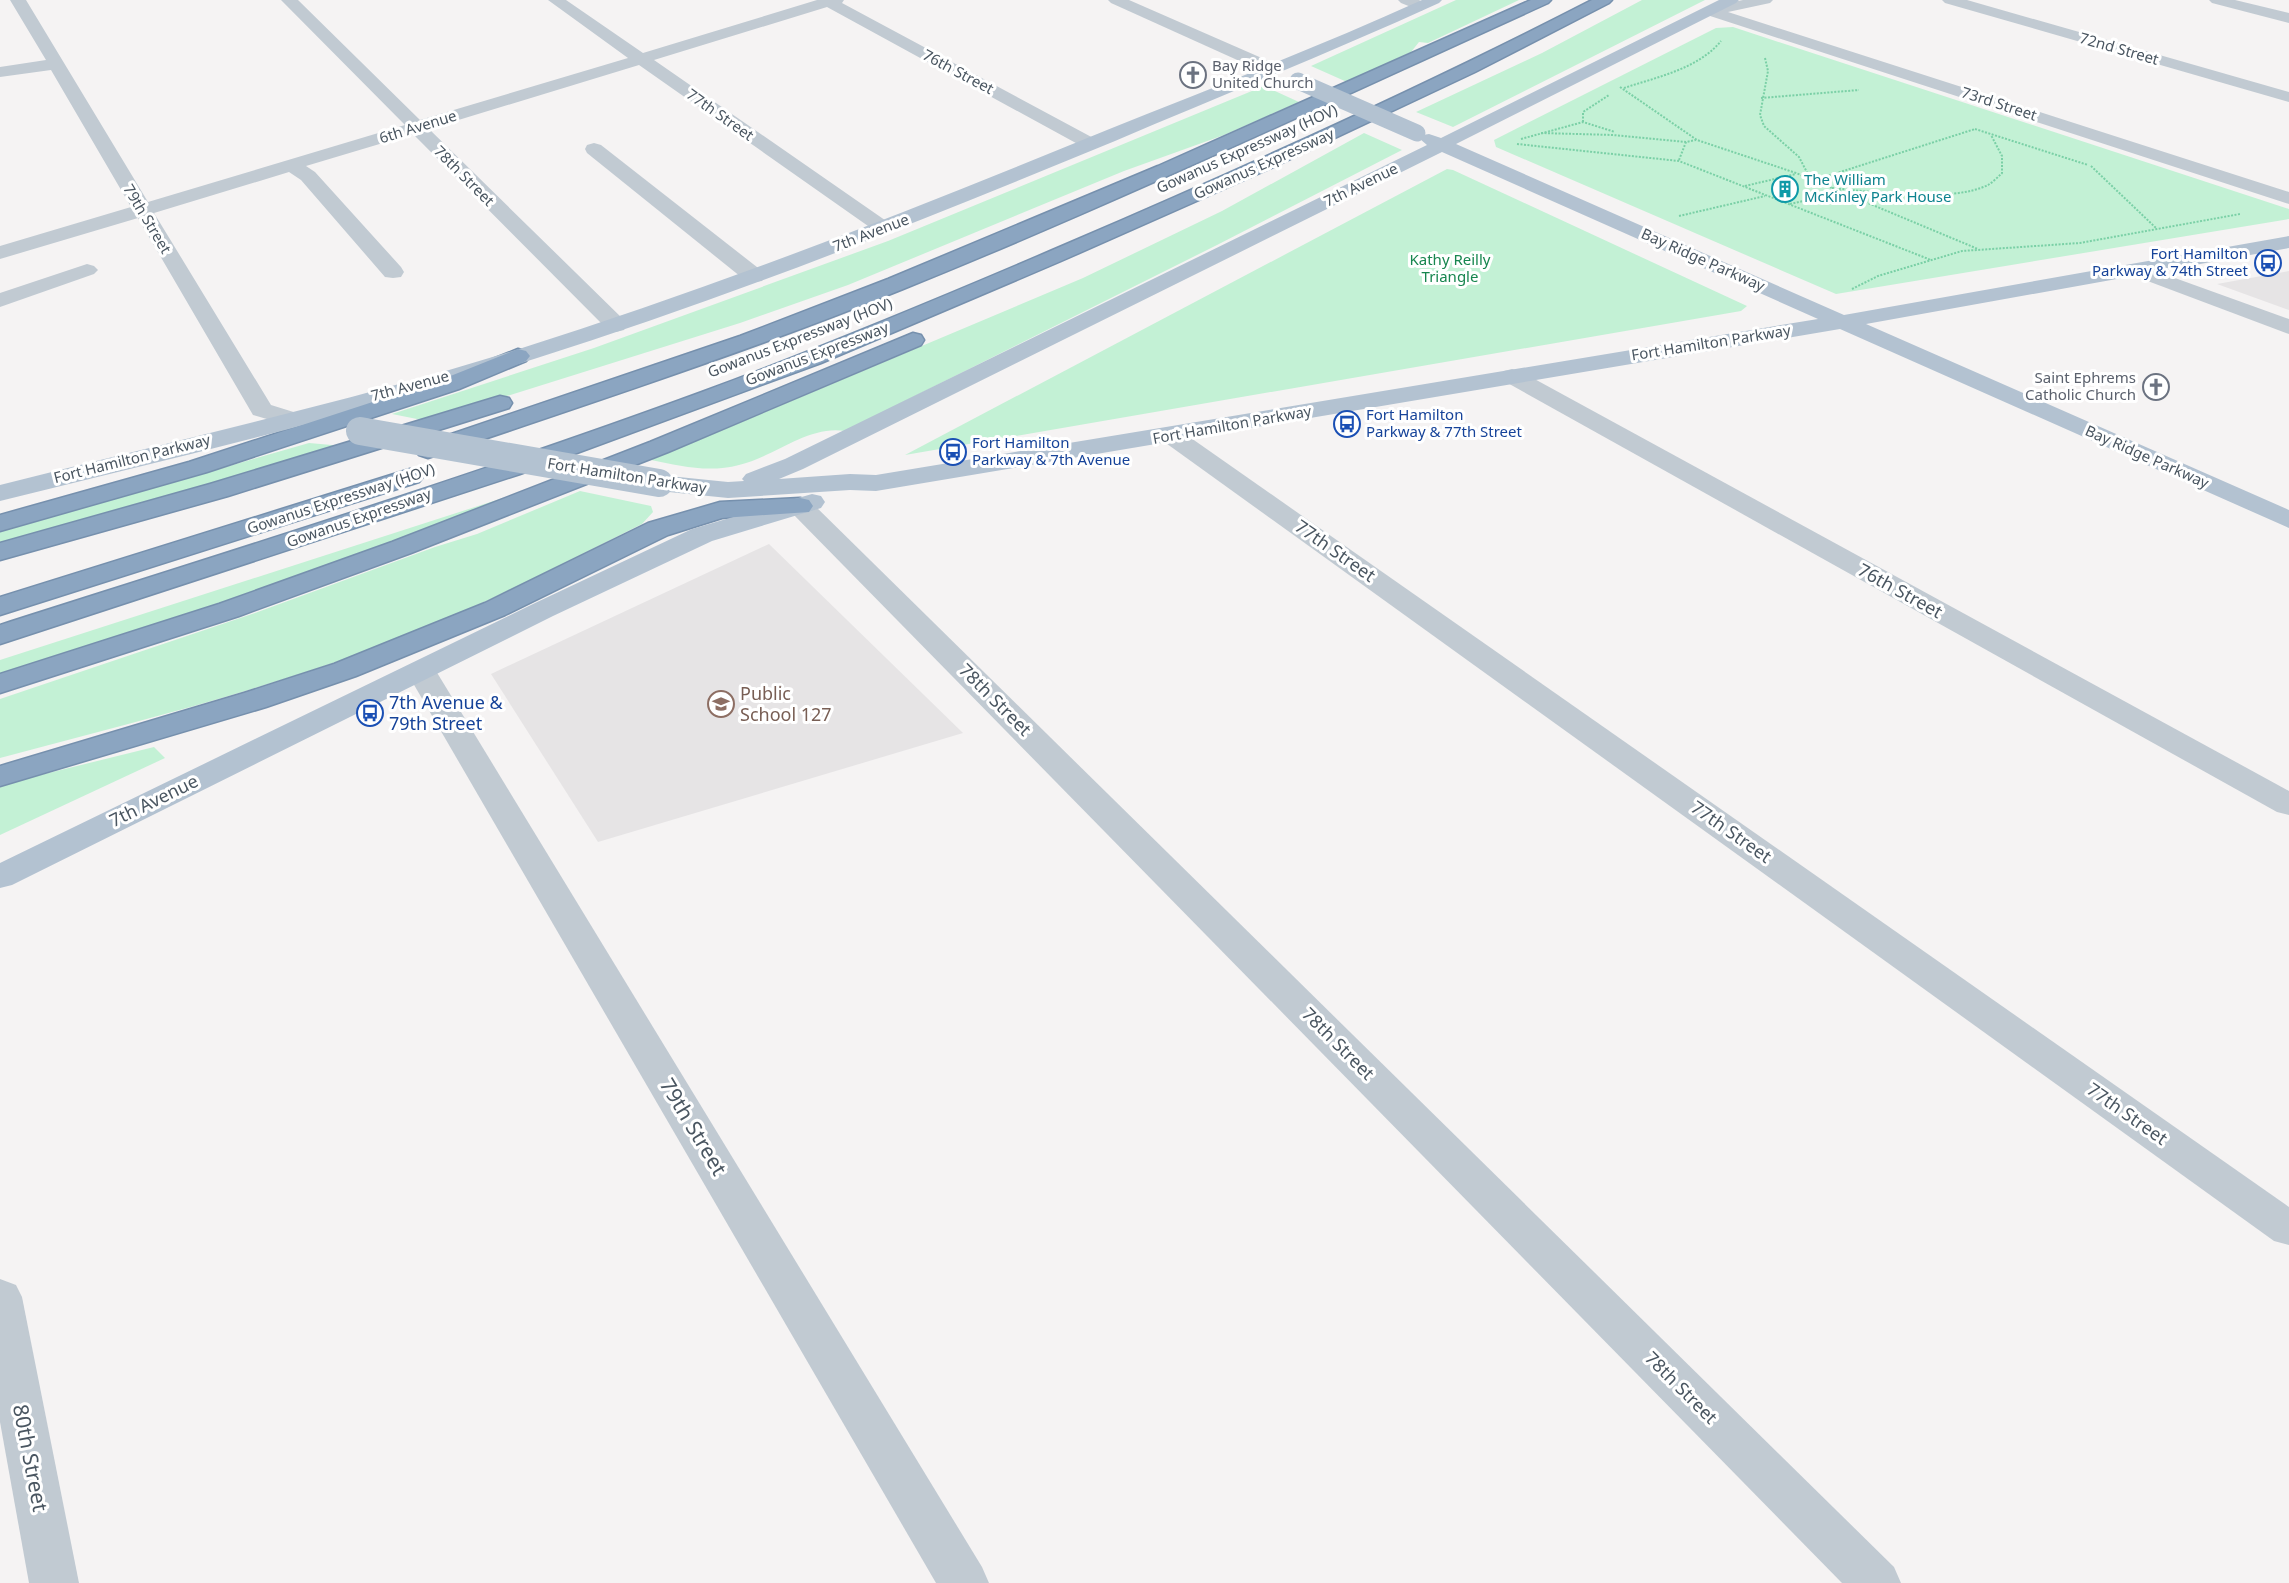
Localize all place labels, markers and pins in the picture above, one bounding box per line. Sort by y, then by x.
place label: Bay Ridge United Church [1212,55,1314,92]
church icon: Bay Ridge United Church [1178,60,1208,90]
place label: The William McKinley Park House [1804,169,1952,206]
building icon: The William McKinley Park House [1770,174,1800,204]
place label: Fort Hamilton Parkway & 74th Street [2092,243,2249,280]
bus stop icon: Fort Hamilton Parkway & 74th Street [2253,248,2283,278]
place label: Saint Ephrems Catholic Church [2025,367,2136,404]
church icon: Saint Ephrems Catholic Church [2141,372,2171,402]
place label: Fort Hamilton Parkway & 77th Street [1366,404,1523,441]
bus stop icon: Fort Hamilton Parkway & 77th Street [1332,409,1362,439]
place label: Fort Hamilton Parkway & 7th Avenue [972,432,1130,469]
bus stop icon: Fort Hamilton Parkway & 7th Avenue [938,437,968,467]
place label: Public School 127 [740,681,832,726]
school or university icon: Public School 127 [706,689,736,719]
place label: 7th Avenue & 79th Street [389,690,503,735]
bus stop icon: 7th Avenue & 79th Street [355,698,385,728]

